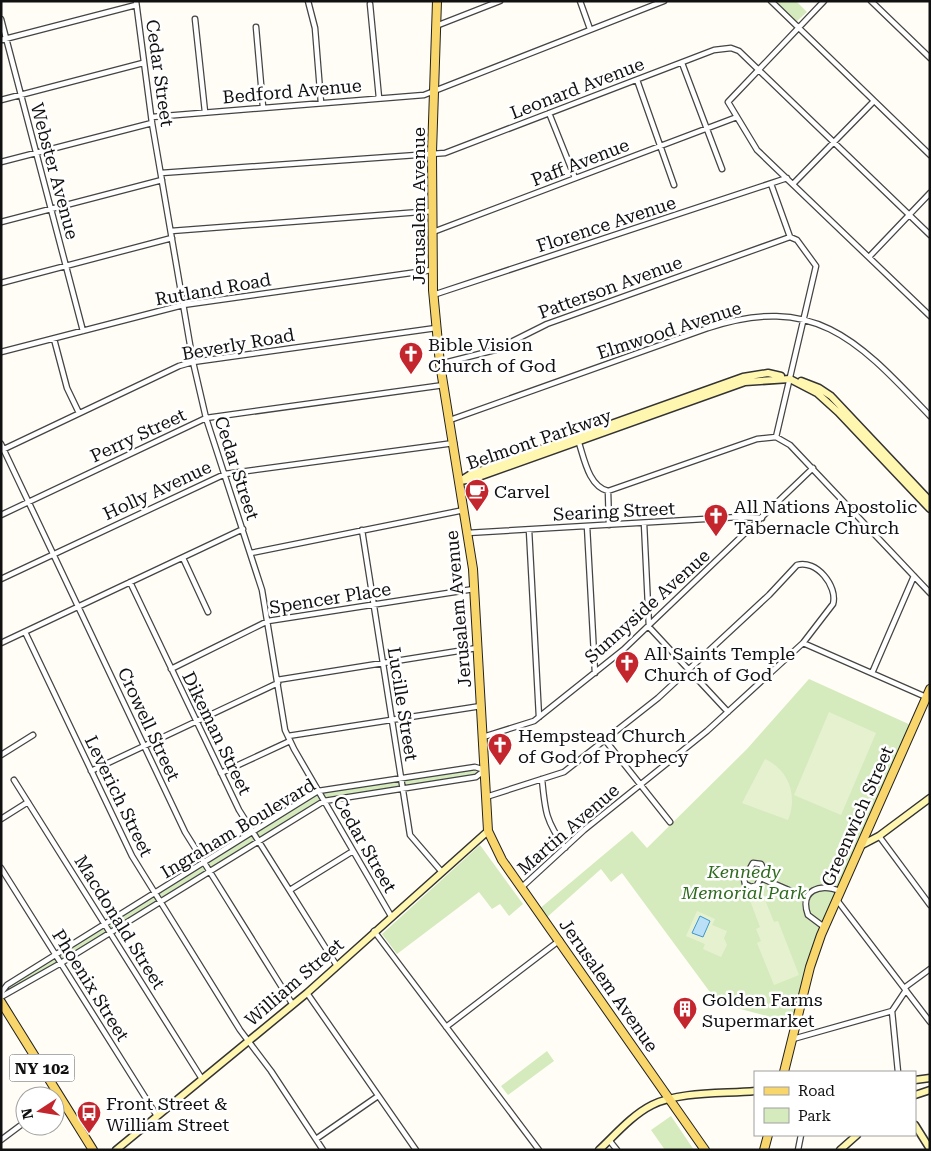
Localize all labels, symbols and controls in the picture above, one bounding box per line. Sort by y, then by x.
street label: Cedar Street [142,18,178,128]
street label: Leonard Avenue [507,53,647,123]
street label: Bedford Avenue [222,74,363,108]
street label: Webster Avenue [27,101,83,242]
street label: Jerusalem Avenue [408,127,429,285]
street label: Paff Avenue [528,134,632,190]
street label: Florence Avenue [534,192,678,256]
street label: Patterson Avenue [535,251,685,323]
street label: Rutland Road [153,268,273,310]
street label: Elmwood Avenue [594,297,744,363]
street label: Beverly Road [180,324,296,364]
place label: Bible Vision Church of God [428,334,557,376]
church icon: Bible Vision Church of God [398,341,424,375]
street label: Perry Street [87,404,189,466]
street label: Belmont Parkway [464,404,615,474]
street label: Cedar Street [210,413,264,523]
street label: Holly Avenue [100,456,214,524]
cafe icon: Carvel [464,478,490,512]
place label: Carvel [494,481,550,502]
place label: All Nations Apostolic Tabernacle Church [734,496,917,538]
street label: Searing Street [552,497,676,525]
church icon: All Nations Apostolic Tabernacle Church [703,503,729,537]
street label: Jerusalem Avenue [441,529,475,688]
street label: Sunnyside Avenue [580,544,714,668]
street label: Spencer Place [268,578,392,618]
place label: All Saints Temple Church of God [644,643,795,685]
street label: Lucille Street [384,645,422,763]
church icon: All Saints Temple Church of God [614,650,640,684]
street label: Crowell Street [114,664,185,784]
street label: Dikeman Street [178,668,256,798]
place label: Hempstead Church of God of Prophecy [518,725,689,767]
street label: Leverich Street [81,732,157,860]
church icon: Hempstead Church of God of Prophecy [487,732,513,766]
street label: Greenwich Street [817,742,897,889]
street label: Ingraham Boulevard [157,773,319,882]
street label: Martin Avenue [513,779,623,879]
street label: Cedar Street [329,792,401,896]
street label: Macdonald Street [70,851,170,993]
park label: Kennedy Memorial Park [680,861,807,903]
street label: Jerusalem Avenue [555,914,663,1056]
street label: Phoenix Street [48,925,134,1045]
street label: William Street [241,933,348,1030]
place label: Golden Farms Supermarket [702,989,823,1031]
building icon: Golden Farms Supermarket [672,996,698,1030]
road number: NY 102 [10,1054,74,1082]
legend [754,1071,916,1136]
text: Road [798,1082,835,1100]
north arrow [15,1086,65,1136]
place label: Front Street & William Street [106,1093,229,1135]
bus stop icon: Front Street & William Street [76,1100,102,1134]
text: N [18,1107,36,1121]
text: Park [798,1107,832,1125]

